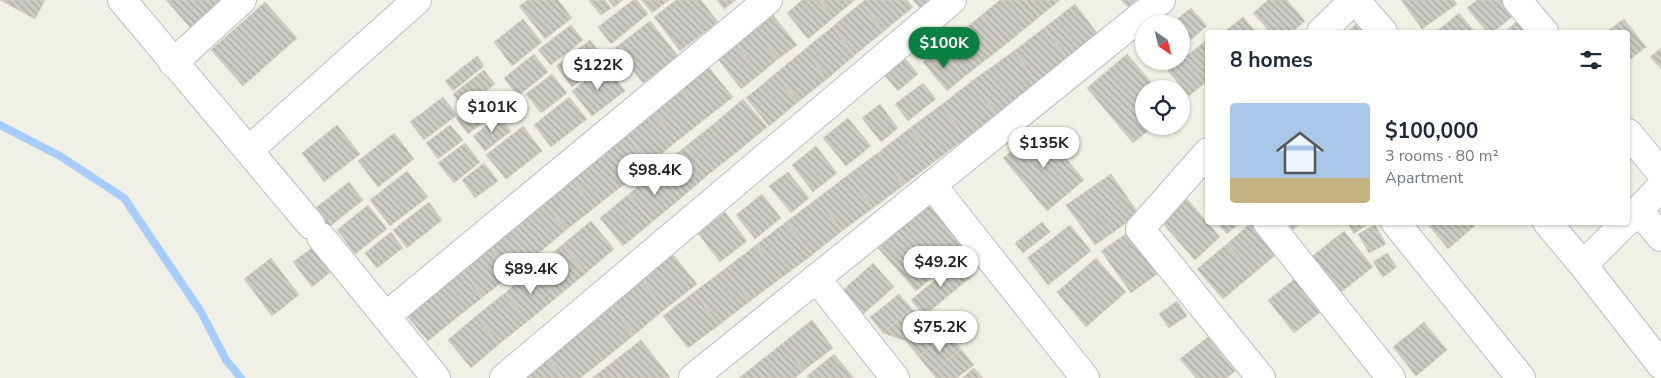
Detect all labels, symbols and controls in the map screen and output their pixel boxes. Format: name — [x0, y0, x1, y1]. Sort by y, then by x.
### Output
north arrow — [1135, 15, 1190, 70]
map controls — [1135, 15, 1190, 135]
pin: $100K — [909, 27, 979, 69]
text: $100K — [919, 32, 969, 54]
text: 8 homes — [1230, 46, 1313, 74]
icon: filters — [1577, 46, 1605, 74]
pin: $122K — [563, 48, 633, 91]
text: $122K — [573, 54, 623, 76]
button: locate — [1135, 80, 1190, 135]
pin: $101K — [457, 90, 527, 133]
text: $101K — [467, 96, 517, 118]
text: $100,000 — [1385, 117, 1478, 145]
icon: home — [1270, 123, 1330, 183]
pin: $135K — [1009, 126, 1079, 169]
text: $135K — [1019, 132, 1069, 154]
text: 3 rooms · 80 m² — [1385, 145, 1498, 167]
pin: $98.4K — [614, 154, 696, 196]
text: $98.4K — [629, 159, 682, 181]
text: Apartment — [1385, 167, 1463, 189]
pin: $49.2K — [900, 246, 982, 288]
text: $49.2K — [915, 251, 968, 273]
pin: $89.4K — [490, 252, 572, 295]
text: $89.4K — [505, 258, 558, 280]
pin: $75.2K — [899, 310, 981, 353]
text: $75.2K — [914, 316, 967, 338]

